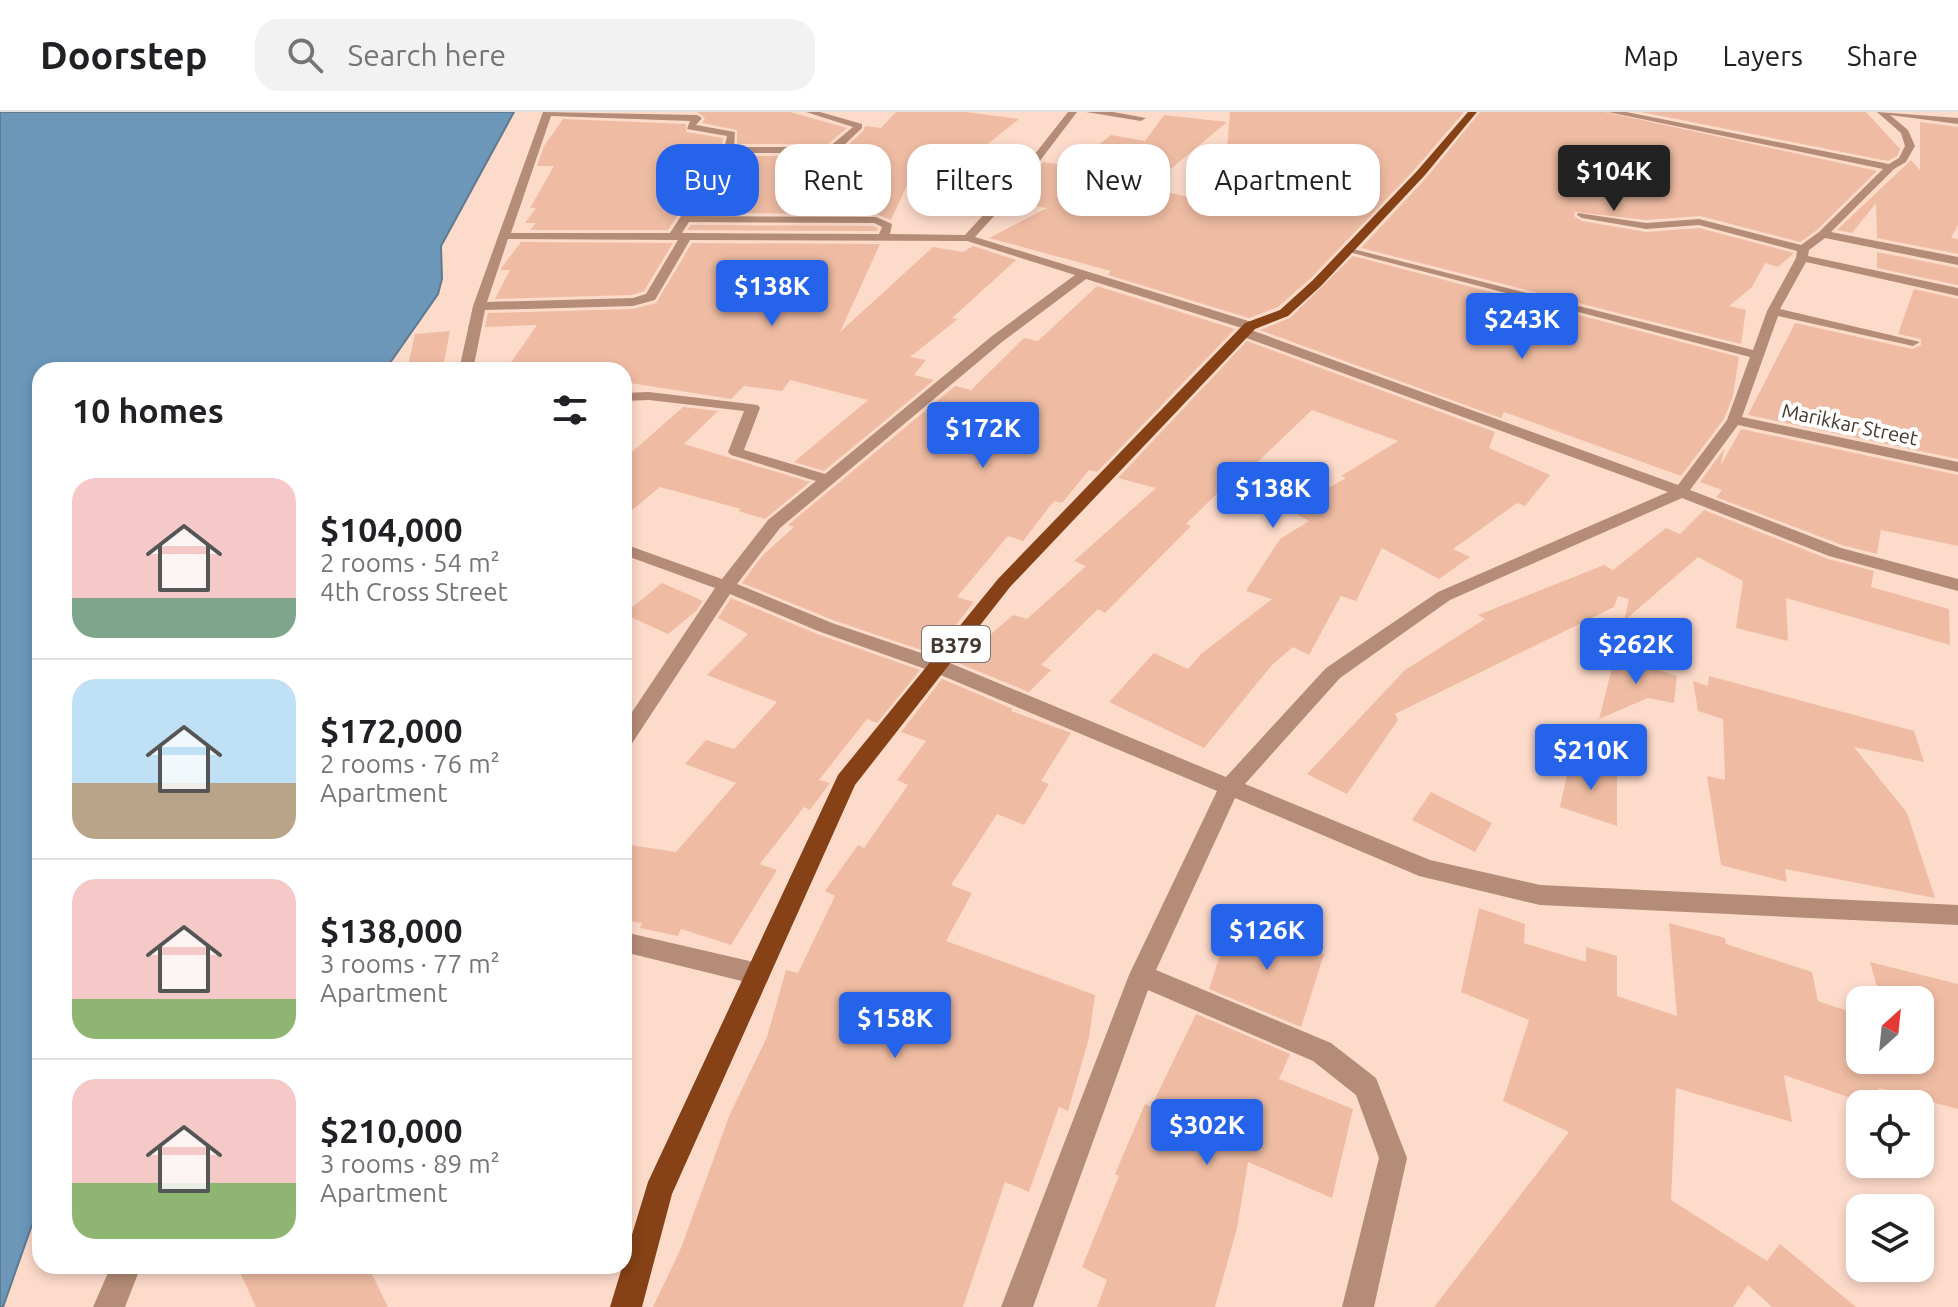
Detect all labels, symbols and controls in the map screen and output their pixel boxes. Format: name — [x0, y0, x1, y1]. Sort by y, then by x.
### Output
search box — [255, 19, 815, 91]
icon: search — [283, 33, 327, 77]
text: Doorstep — [40, 34, 207, 76]
text: Search here — [347, 38, 506, 72]
text: Map — [1623, 40, 1679, 71]
text: Layers — [1723, 40, 1803, 71]
text: Share — [1847, 40, 1918, 71]
chip: Buy — [656, 144, 759, 216]
chip: Rent — [775, 144, 891, 216]
chip: Filters — [907, 144, 1041, 216]
chip: New — [1057, 144, 1170, 216]
chip: Apartment — [1186, 144, 1380, 216]
pin: $104K — [1558, 145, 1670, 213]
text: $104K — [1576, 156, 1652, 185]
pin: $138K — [716, 260, 828, 328]
text: $138K — [734, 271, 810, 300]
pin: $243K — [1466, 293, 1578, 361]
text: $243K — [1484, 304, 1560, 333]
icon: filters — [548, 388, 592, 432]
text: 10 homes — [72, 391, 224, 429]
street label: Marikkar Street — [1780, 398, 1920, 450]
pin: $172K — [927, 402, 1039, 470]
text: $172K — [945, 413, 1021, 442]
pin: $138K — [1217, 462, 1329, 530]
text: $138K — [1235, 473, 1311, 502]
icon: home — [136, 510, 232, 606]
text: $104,000 — [320, 510, 463, 548]
text: 2 rooms · 54 m² — [320, 548, 500, 577]
text: 4th Cross Street — [320, 577, 508, 606]
pin: $262K — [1580, 618, 1692, 686]
road number: B379 — [922, 626, 990, 662]
text: $262K — [1598, 629, 1674, 658]
icon: home — [136, 711, 232, 807]
text: $172,000 — [320, 711, 463, 749]
pin: $210K — [1535, 724, 1647, 792]
text: $210K — [1553, 735, 1629, 764]
text: 2 rooms · 76 m² — [320, 749, 500, 778]
text: Apartment — [320, 778, 447, 807]
pin: $126K — [1211, 904, 1323, 972]
icon: home — [136, 911, 232, 1007]
text: $138,000 — [320, 911, 463, 949]
text: $126K — [1229, 915, 1305, 944]
text: 3 rooms · 77 m² — [320, 949, 500, 978]
text: Apartment — [320, 978, 447, 1007]
north arrow — [1846, 986, 1934, 1074]
map controls — [1846, 986, 1934, 1282]
pin: $158K — [839, 992, 951, 1060]
text: $158K — [857, 1003, 933, 1032]
button: locate — [1846, 1090, 1934, 1178]
pin: $302K — [1151, 1099, 1263, 1167]
text: $302K — [1169, 1110, 1245, 1139]
icon: home — [136, 1111, 232, 1207]
text: $210,000 — [320, 1111, 463, 1149]
text: 3 rooms · 89 m² — [320, 1149, 500, 1178]
text: Apartment — [320, 1178, 447, 1207]
button: layers — [1846, 1194, 1934, 1282]

